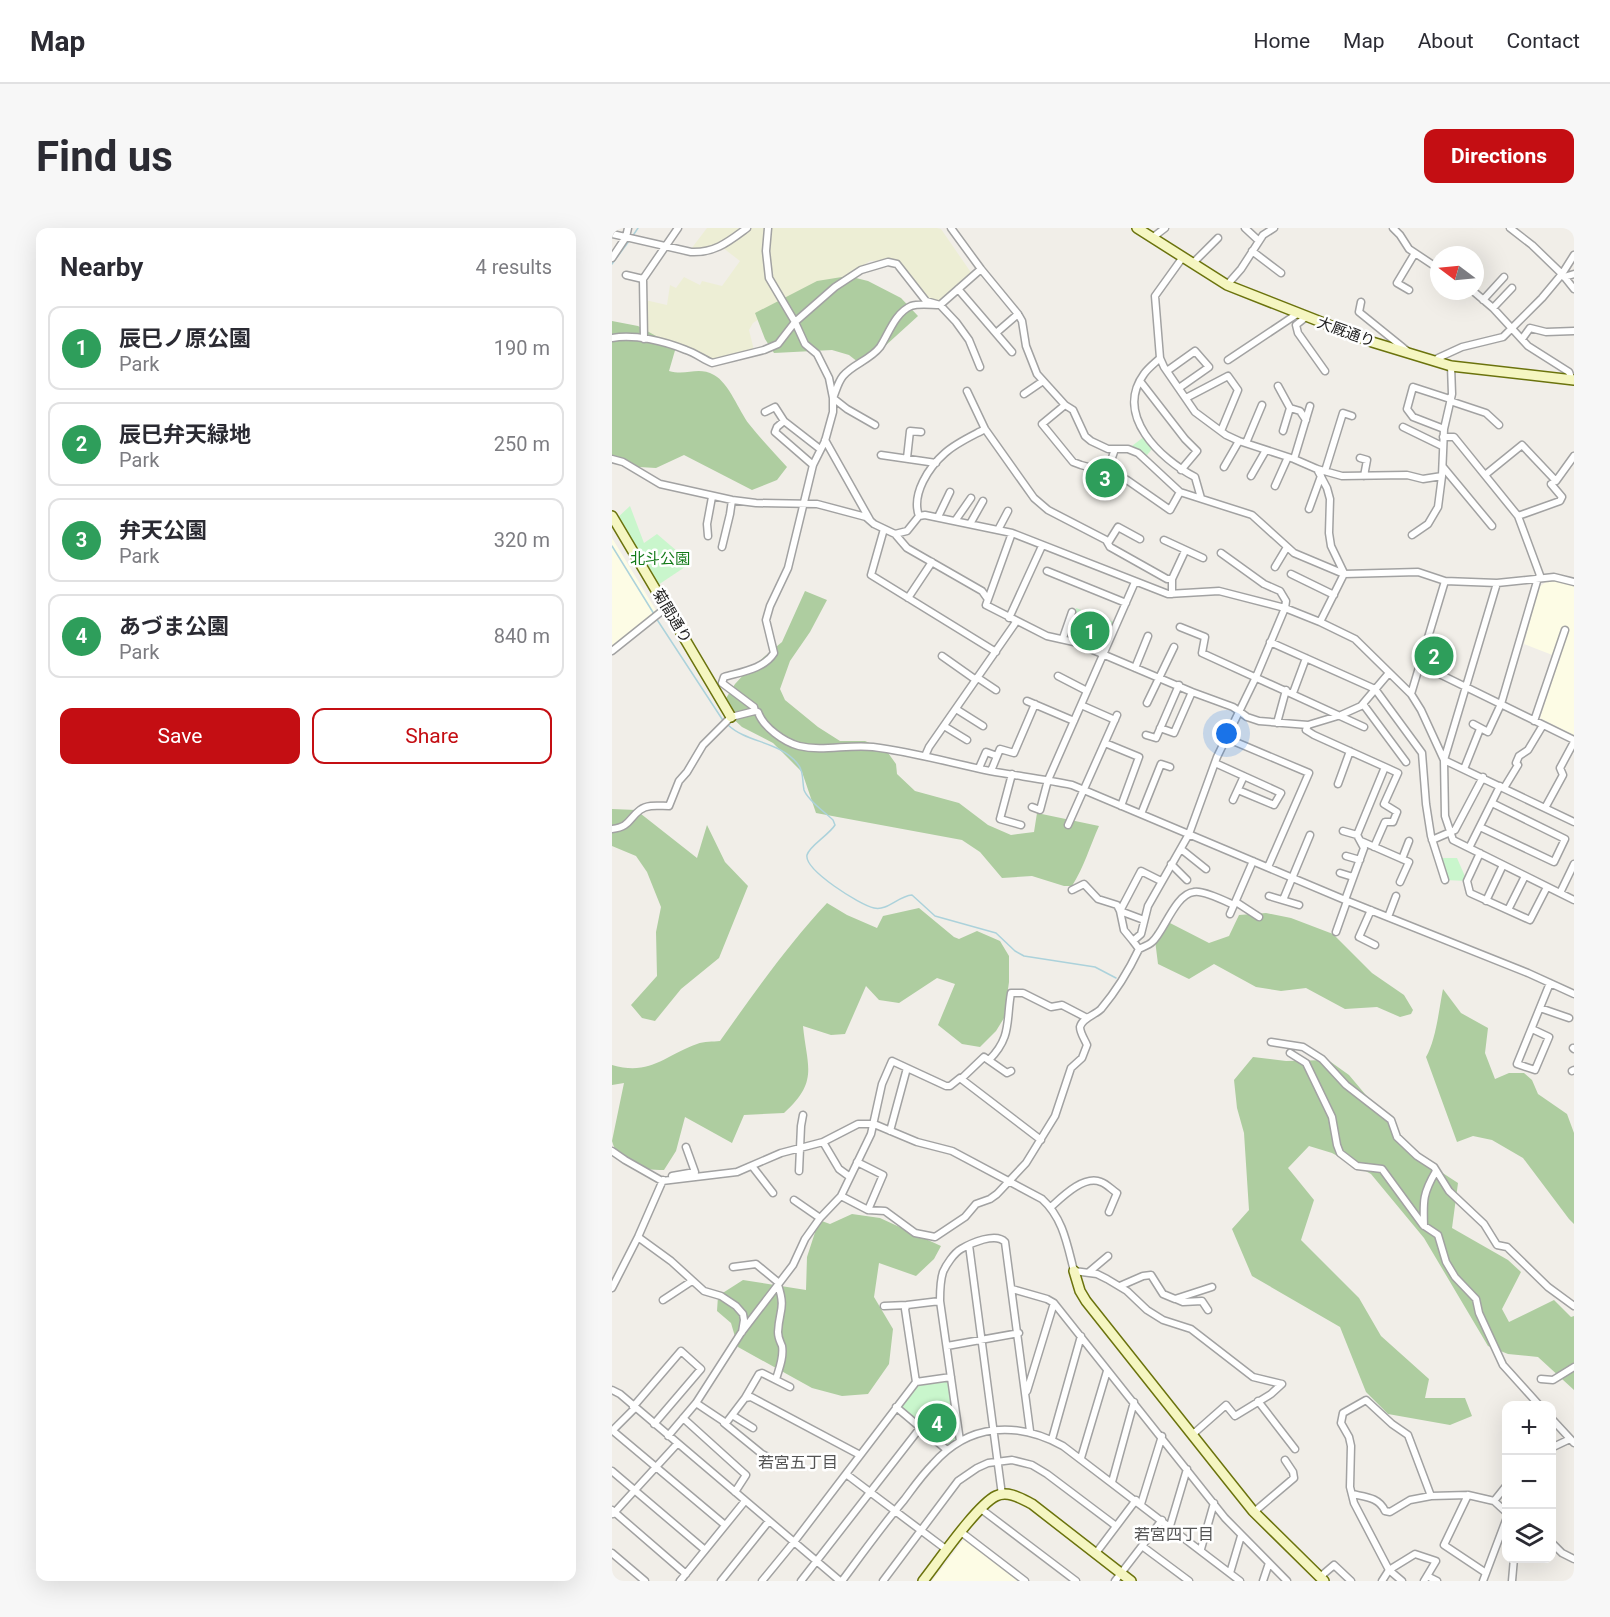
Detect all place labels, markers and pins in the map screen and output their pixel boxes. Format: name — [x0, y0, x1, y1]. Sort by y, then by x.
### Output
pin: 3 — [1086, 456, 1124, 500]
pin: 1 — [1070, 608, 1110, 654]
pin: 2 — [1414, 634, 1454, 678]
pin: 4 — [918, 1400, 956, 1446]

